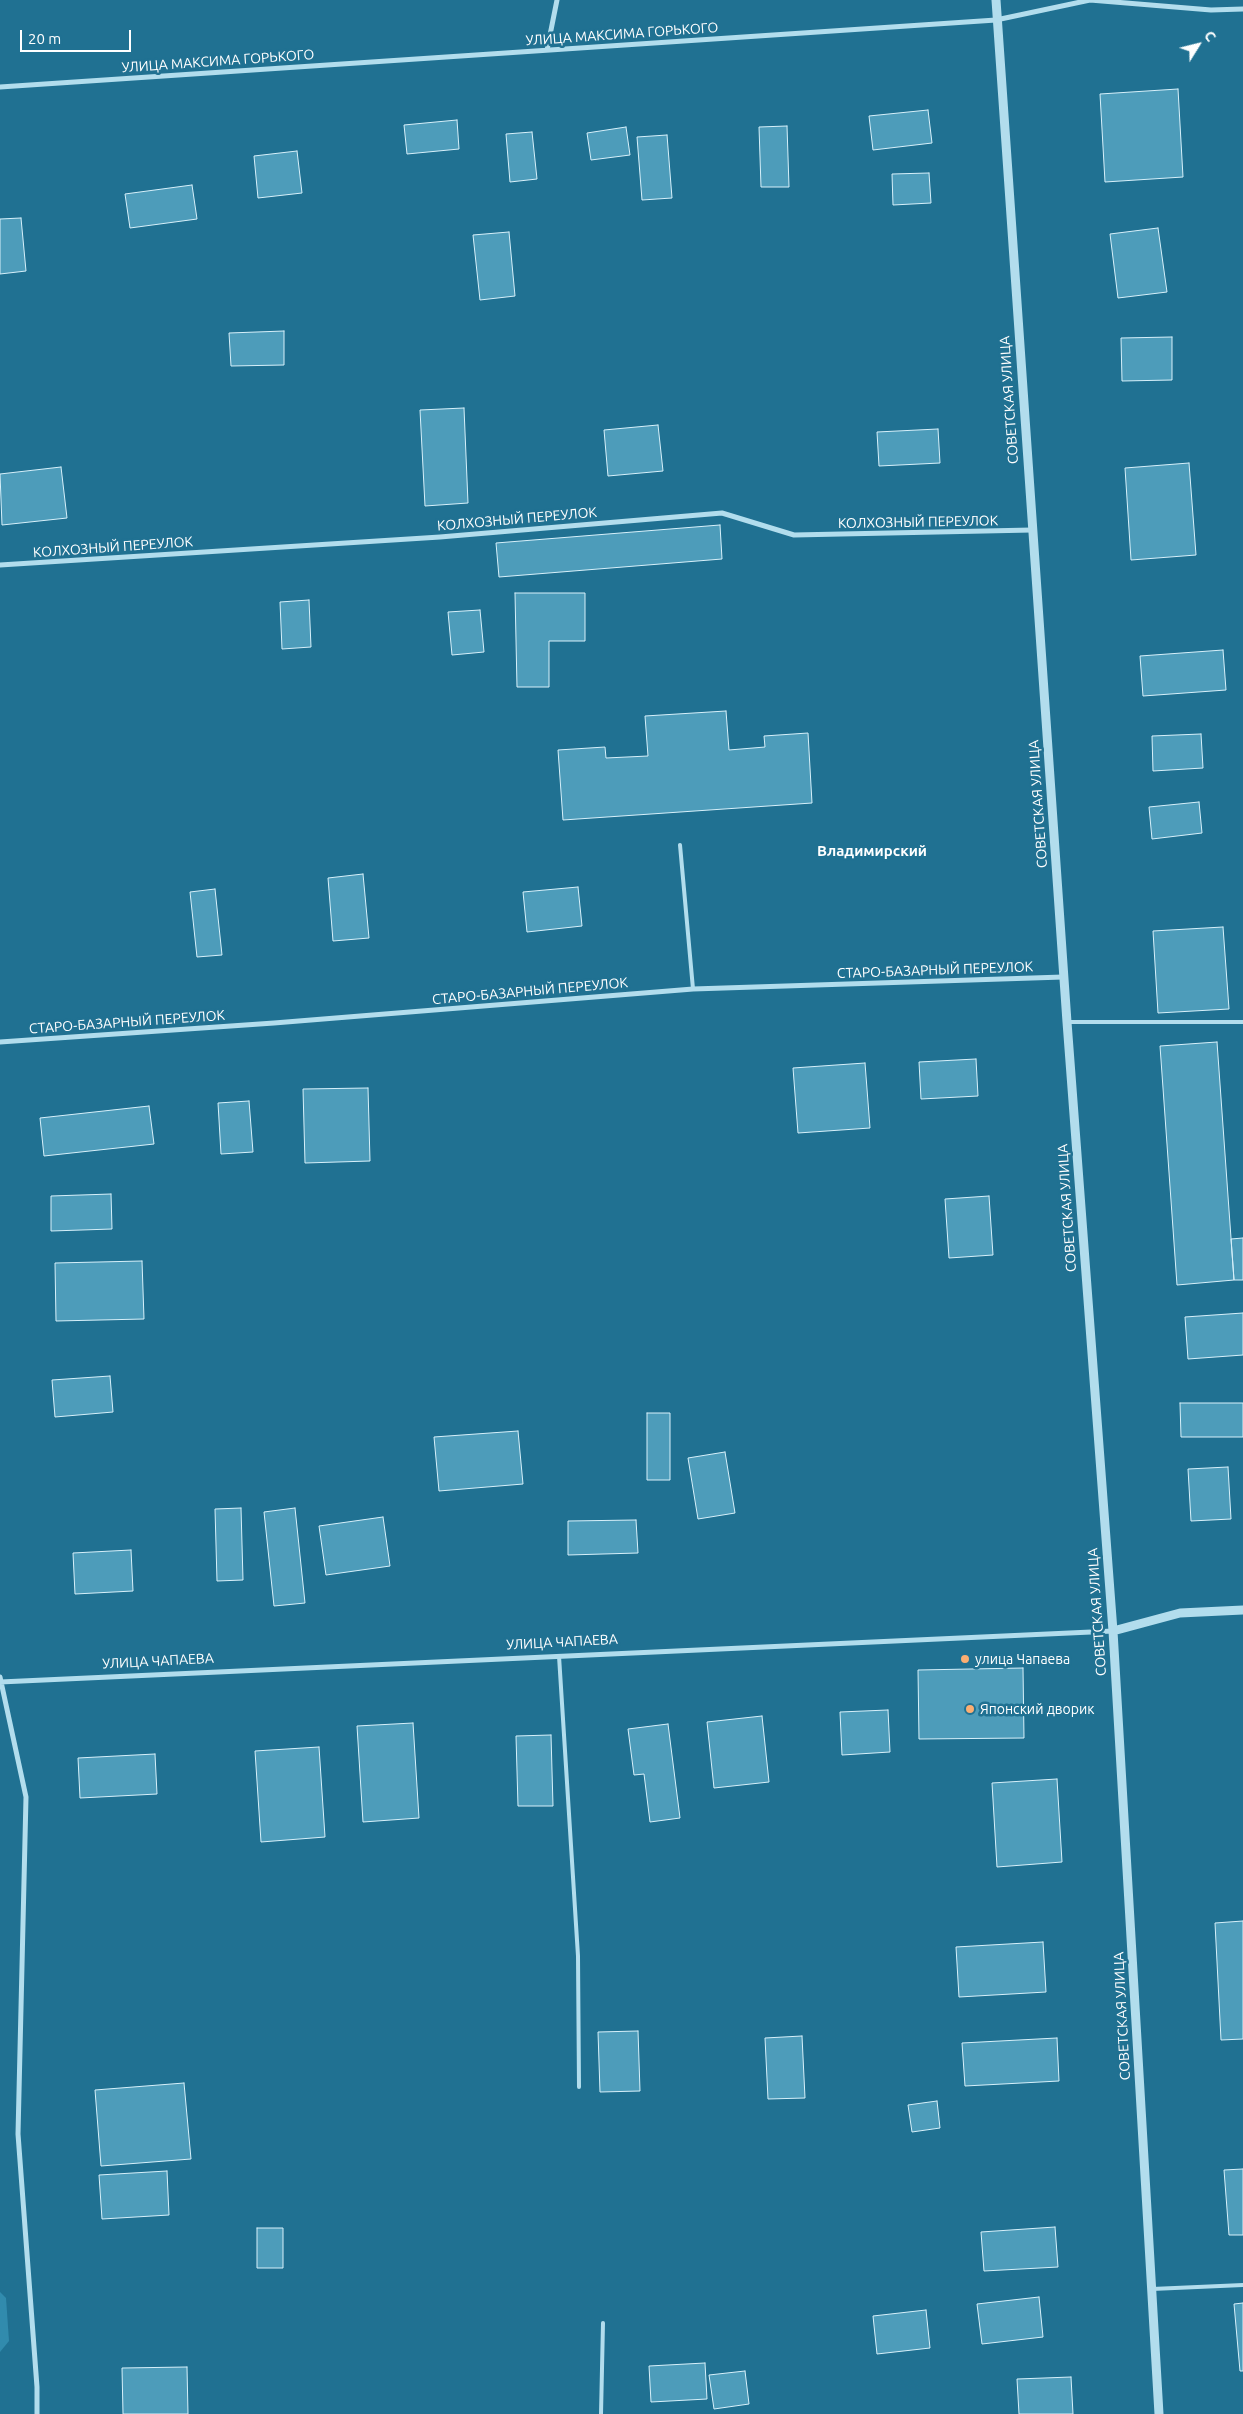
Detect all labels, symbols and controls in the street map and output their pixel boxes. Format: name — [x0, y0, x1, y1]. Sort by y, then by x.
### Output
street label: УЛИЦА МАКСИМА ГОРЬКОГО — [525, 19, 719, 49]
scale bar — [22, 20, 134, 52]
north arrow — [1173, 20, 1223, 70]
text: С — [1201, 28, 1219, 45]
text: 20 m — [28, 30, 61, 47]
street label: УЛИЦА МАКСИМА ГОРЬКОГО — [121, 46, 315, 76]
street label: СОВЕТСКАЯ УЛИЦА — [996, 335, 1022, 465]
street label: КОЛХОЗНЫЙ ПЕРЕУЛОК — [436, 504, 598, 534]
street label: КОЛХОЗНЫЙ ПЕРЕУЛОК — [838, 512, 998, 532]
street label: КОЛХОЗНЫЙ ПЕРЕУЛОК — [32, 533, 194, 561]
street label: СОВЕТСКАЯ УЛИЦА — [1025, 739, 1051, 869]
district label: Владимирский — [817, 842, 927, 860]
street label: СТАРО-БАЗАРНЫЙ ПЕРЕУЛОК — [836, 958, 1034, 982]
street label: СТАРО-БАЗАРНЫЙ ПЕРЕУЛОК — [431, 974, 629, 1008]
street label: СТАРО-БАЗАРНЫЙ ПЕРЕУЛОК — [28, 1007, 226, 1037]
street label: СОВЕТСКАЯ УЛИЦА — [1054, 1143, 1080, 1273]
street label: СОВЕТСКАЯ УЛИЦА — [1084, 1547, 1110, 1677]
street label: УЛИЦА ЧАПАЕВА — [506, 1631, 618, 1653]
street label: УЛИЦА ЧАПАЕВА — [102, 1650, 214, 1672]
place label: улица Чапаева — [975, 1651, 1070, 1667]
marker: улица Чапаева — [959, 1653, 971, 1665]
place label: Японский дворик — [980, 1701, 1094, 1717]
marker: Японский дворик — [964, 1703, 976, 1715]
street label: СОВЕТСКАЯ УЛИЦА — [1110, 1951, 1134, 2081]

